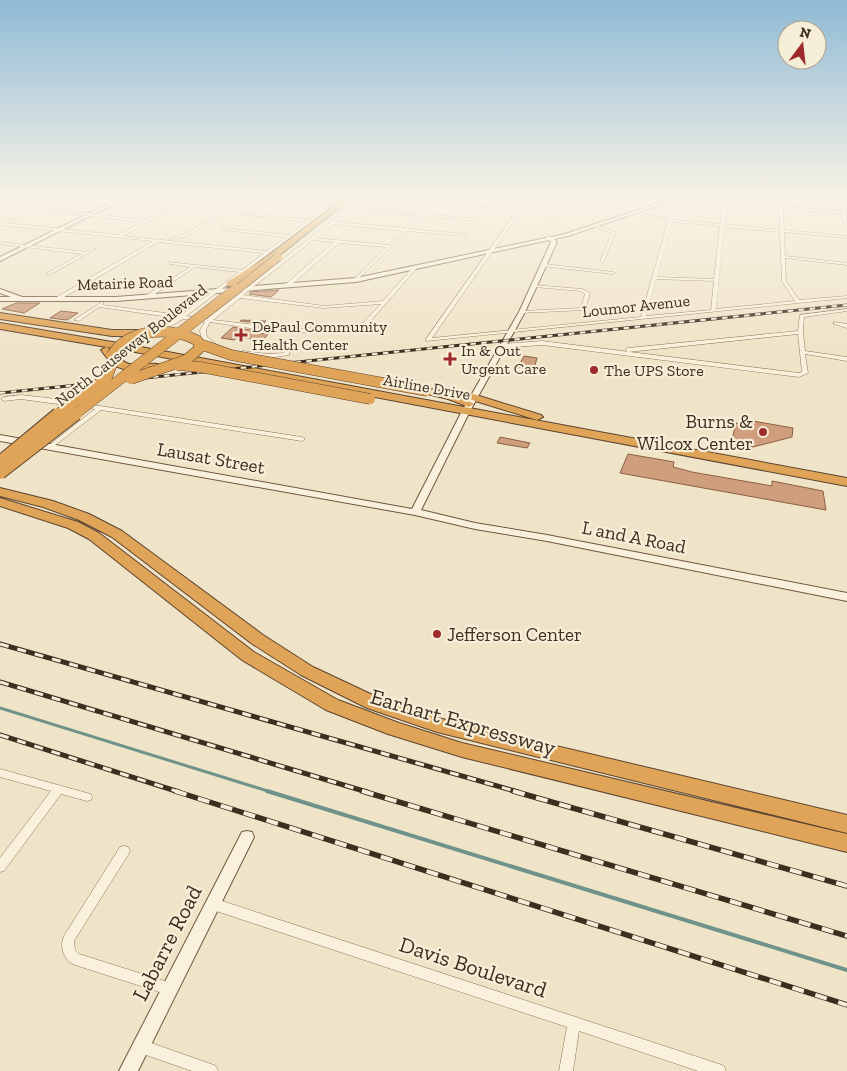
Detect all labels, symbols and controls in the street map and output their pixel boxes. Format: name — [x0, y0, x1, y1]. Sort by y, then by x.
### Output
north arrow — [777, 20, 827, 70]
text: N — [798, 23, 813, 43]
street label: Metairie Road — [77, 272, 174, 294]
street label: North Causeway Boulevard — [51, 280, 211, 410]
street label: Loumor Avenue — [581, 291, 691, 321]
place label: DePaul Community Health Center — [252, 317, 388, 354]
marker: DePaul Community Health Center — [234, 328, 248, 342]
place label: In & Out Urgent Care — [461, 341, 546, 378]
marker: In & Out Urgent Care — [443, 352, 457, 366]
place label: The UPS Store — [604, 361, 704, 380]
marker: The UPS Store — [588, 364, 600, 376]
street label: Airline Drive — [382, 370, 472, 404]
place label: Burns & Wilcox Center — [637, 410, 753, 455]
marker: Burns & Wilcox Center — [757, 426, 769, 438]
street label: Lausat Street — [155, 437, 267, 479]
street label: L and A Road — [580, 516, 688, 558]
place label: Jefferson Center — [447, 623, 582, 646]
marker: Jefferson Center — [431, 628, 443, 640]
street label: Earhart Expressway — [367, 683, 559, 762]
street label: Labarre Road — [126, 881, 208, 1005]
street label: Davis Boulevard — [396, 930, 550, 1004]

